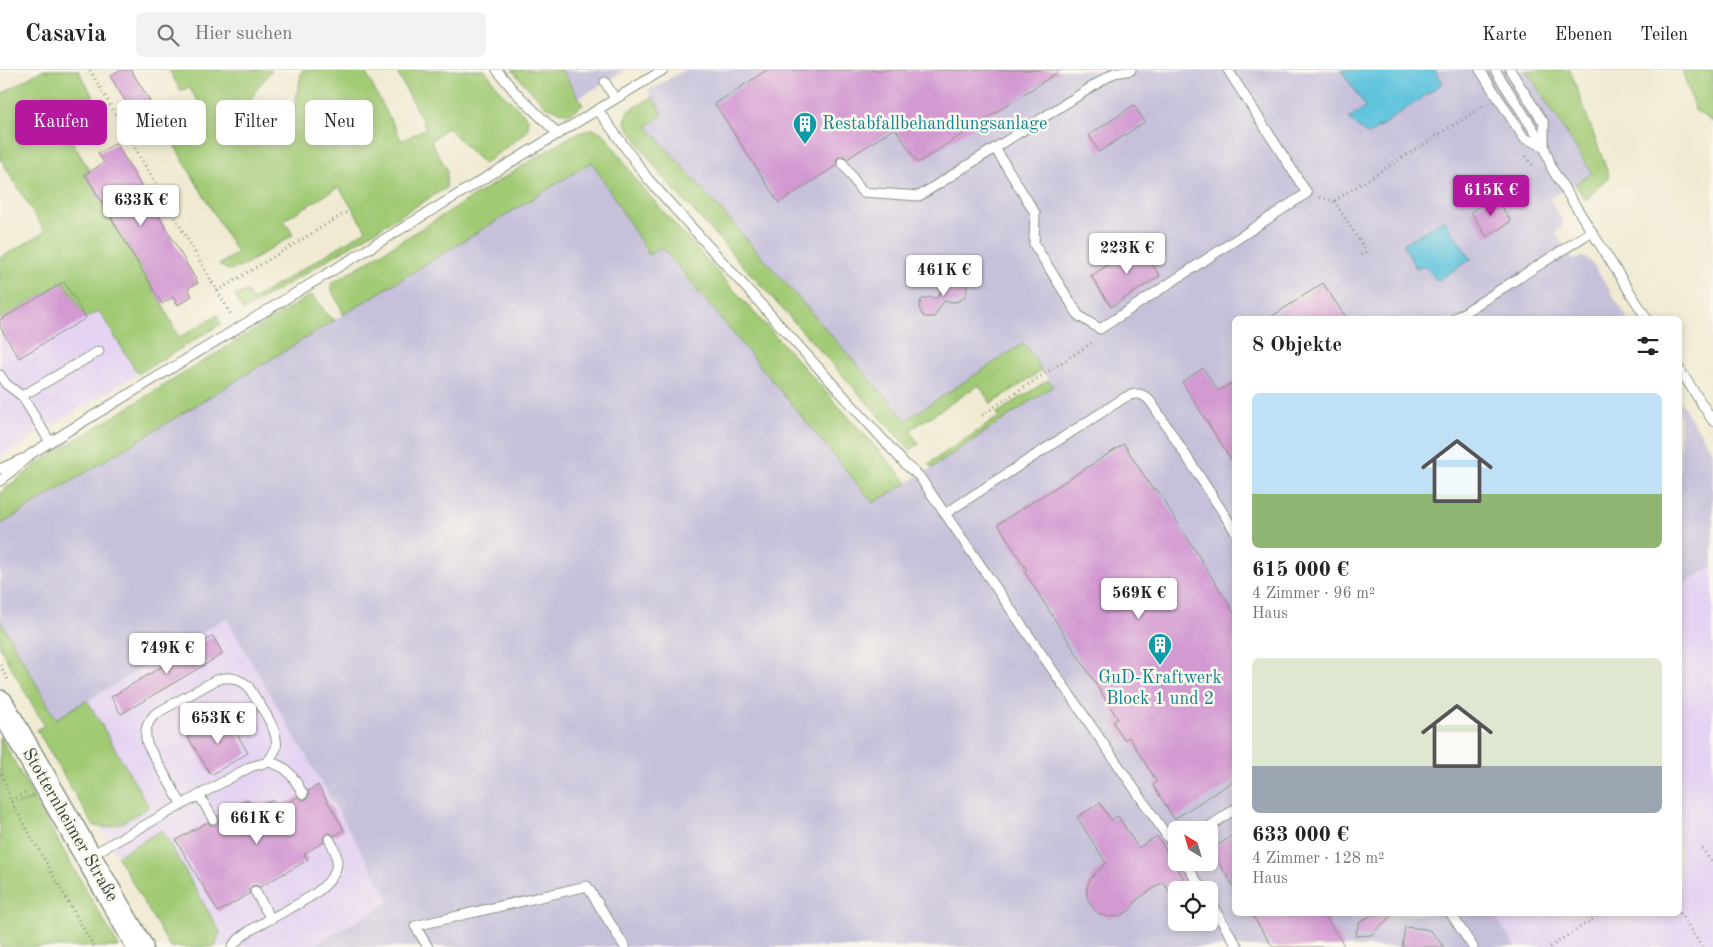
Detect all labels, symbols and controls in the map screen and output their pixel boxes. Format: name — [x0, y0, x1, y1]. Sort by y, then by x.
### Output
search box — [136, 12, 486, 57]
icon: search — [154, 21, 182, 49]
text: Casavia — [25, 23, 106, 47]
text: Hier suchen — [194, 25, 292, 44]
text: Karte — [1482, 26, 1527, 44]
text: Ebenen — [1555, 26, 1612, 44]
text: Teilen — [1640, 26, 1688, 44]
chip: Kaufen — [15, 100, 107, 145]
chip: Mieten — [117, 100, 206, 145]
chip: Filter — [216, 100, 295, 145]
chip: Neu — [305, 100, 373, 145]
building icon: Restabfallbehandlungsanlage — [792, 111, 818, 145]
place label: Restabfallbehandlungsanlage — [822, 115, 1047, 133]
pin: 615K € — [1450, 174, 1532, 217]
text: 615K € — [1464, 183, 1518, 199]
pin: 633K € — [100, 184, 182, 227]
text: 633K € — [114, 193, 168, 209]
pin: 223K € — [1086, 232, 1168, 275]
text: 223K € — [1100, 241, 1154, 257]
pin: 461K € — [903, 254, 985, 297]
text: 461K € — [917, 263, 971, 279]
icon: filters — [1634, 332, 1662, 360]
text: 8 Objekte — [1252, 335, 1342, 356]
icon: home — [1412, 426, 1502, 516]
text: 615 000 € — [1252, 560, 1349, 581]
pin: 569K € — [1098, 578, 1180, 620]
text: 569K € — [1112, 586, 1166, 602]
text: 4 Zimmer · 96 m² — [1252, 586, 1375, 602]
text: Haus — [1252, 606, 1288, 622]
pin: 749K € — [126, 632, 208, 675]
building icon: GuD-Kraftwerk Block 1 und 2 — [1147, 632, 1173, 666]
text: 749K € — [140, 641, 194, 657]
place label: GuD-Kraftwerk Block 1 und 2 — [1098, 669, 1222, 708]
icon: home — [1412, 691, 1502, 781]
pin: 653K € — [177, 702, 259, 745]
text: 653K € — [191, 711, 245, 727]
street label: Stotternheimer Straße — [19, 745, 121, 905]
pin: 661K € — [216, 802, 298, 845]
text: 661K € — [230, 811, 284, 827]
north arrow — [1168, 821, 1218, 871]
map controls — [1168, 821, 1218, 931]
text: 633 000 € — [1252, 825, 1349, 846]
text: 4 Zimmer · 128 m² — [1252, 851, 1384, 867]
text: Haus — [1252, 871, 1288, 887]
button: locate — [1168, 881, 1218, 931]

